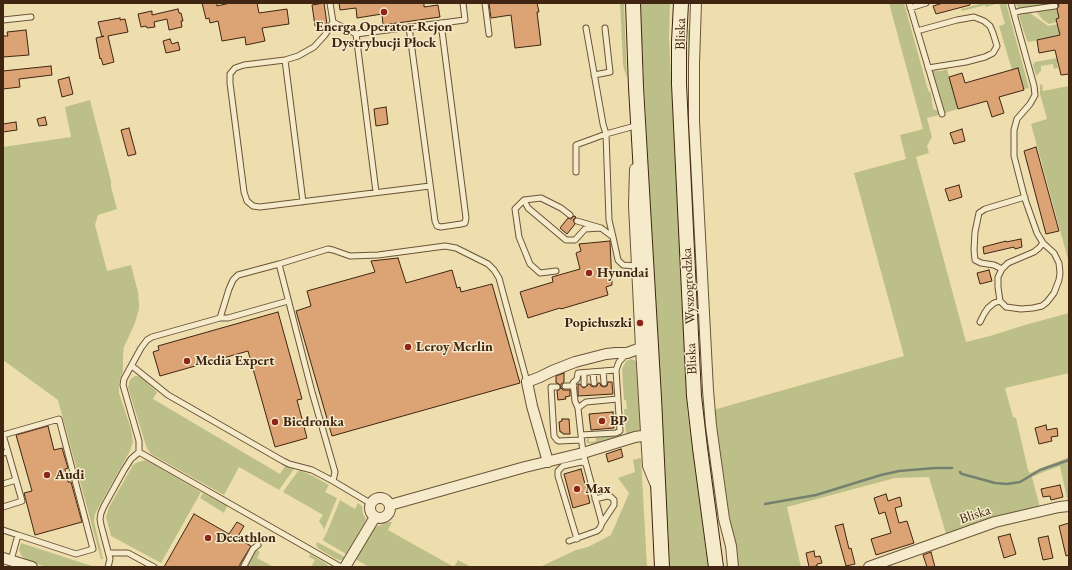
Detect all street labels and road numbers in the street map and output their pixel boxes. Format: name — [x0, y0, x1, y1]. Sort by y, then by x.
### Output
street label: Bliska — [672, 18, 690, 50]
street label: Wyszogrodzka — [679, 247, 699, 325]
street label: Bliska — [683, 343, 701, 375]
street label: Bliska — [957, 502, 993, 528]

